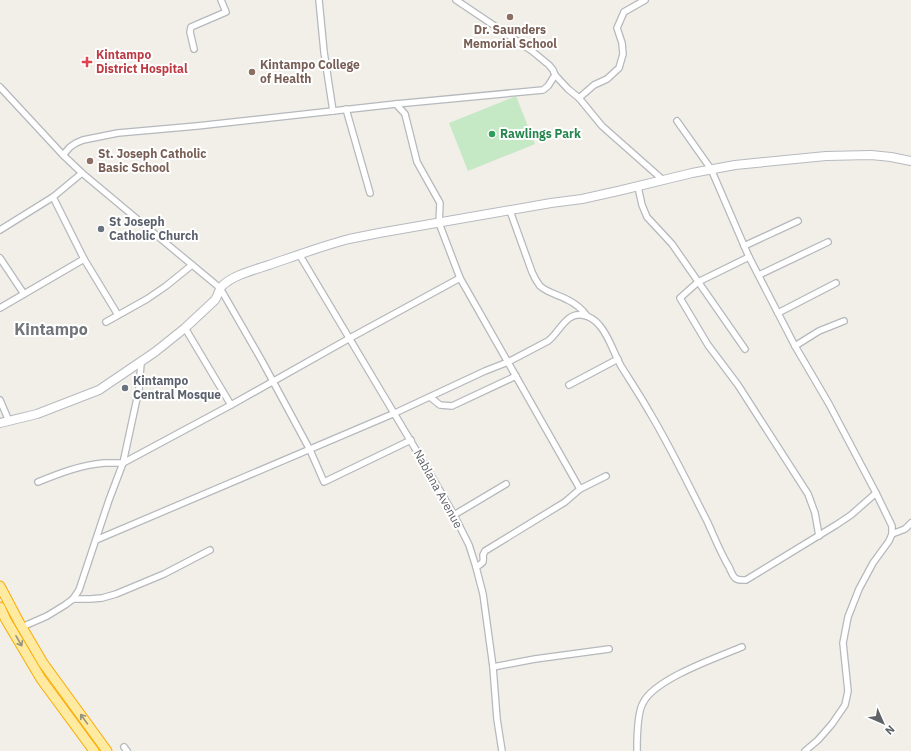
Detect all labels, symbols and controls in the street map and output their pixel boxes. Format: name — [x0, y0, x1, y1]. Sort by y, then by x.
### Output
marker: Dr. Saunders Memorial School — [505, 12, 515, 22]
place label: Dr. Saunders Memorial School — [463, 22, 557, 51]
place label: Kintampo District Hospital — [96, 47, 188, 76]
marker: Kintampo District Hospital — [81, 56, 93, 68]
place label: Kintampo College of Health — [260, 57, 360, 86]
marker: Kintampo College of Health — [247, 67, 257, 77]
place label: Rawlings Park — [500, 126, 581, 141]
marker: Rawlings Park — [487, 129, 497, 139]
place label: St. Joseph Catholic Basic School — [98, 146, 206, 175]
marker: St. Joseph Catholic Basic School — [85, 156, 95, 166]
place label: St Joseph Catholic Church — [109, 214, 198, 243]
marker: St Joseph Catholic Church — [96, 224, 106, 234]
district label: Kintampo — [14, 319, 88, 339]
place label: Kintampo Central Mosque — [133, 373, 221, 402]
marker: Kintampo Central Mosque — [120, 383, 130, 393]
street label: Nablana Avenue — [411, 447, 466, 531]
one-way arrow — [15, 635, 23, 647]
north arrow — [863, 703, 903, 743]
one-way arrow — [80, 714, 88, 725]
text: N — [882, 722, 898, 738]

